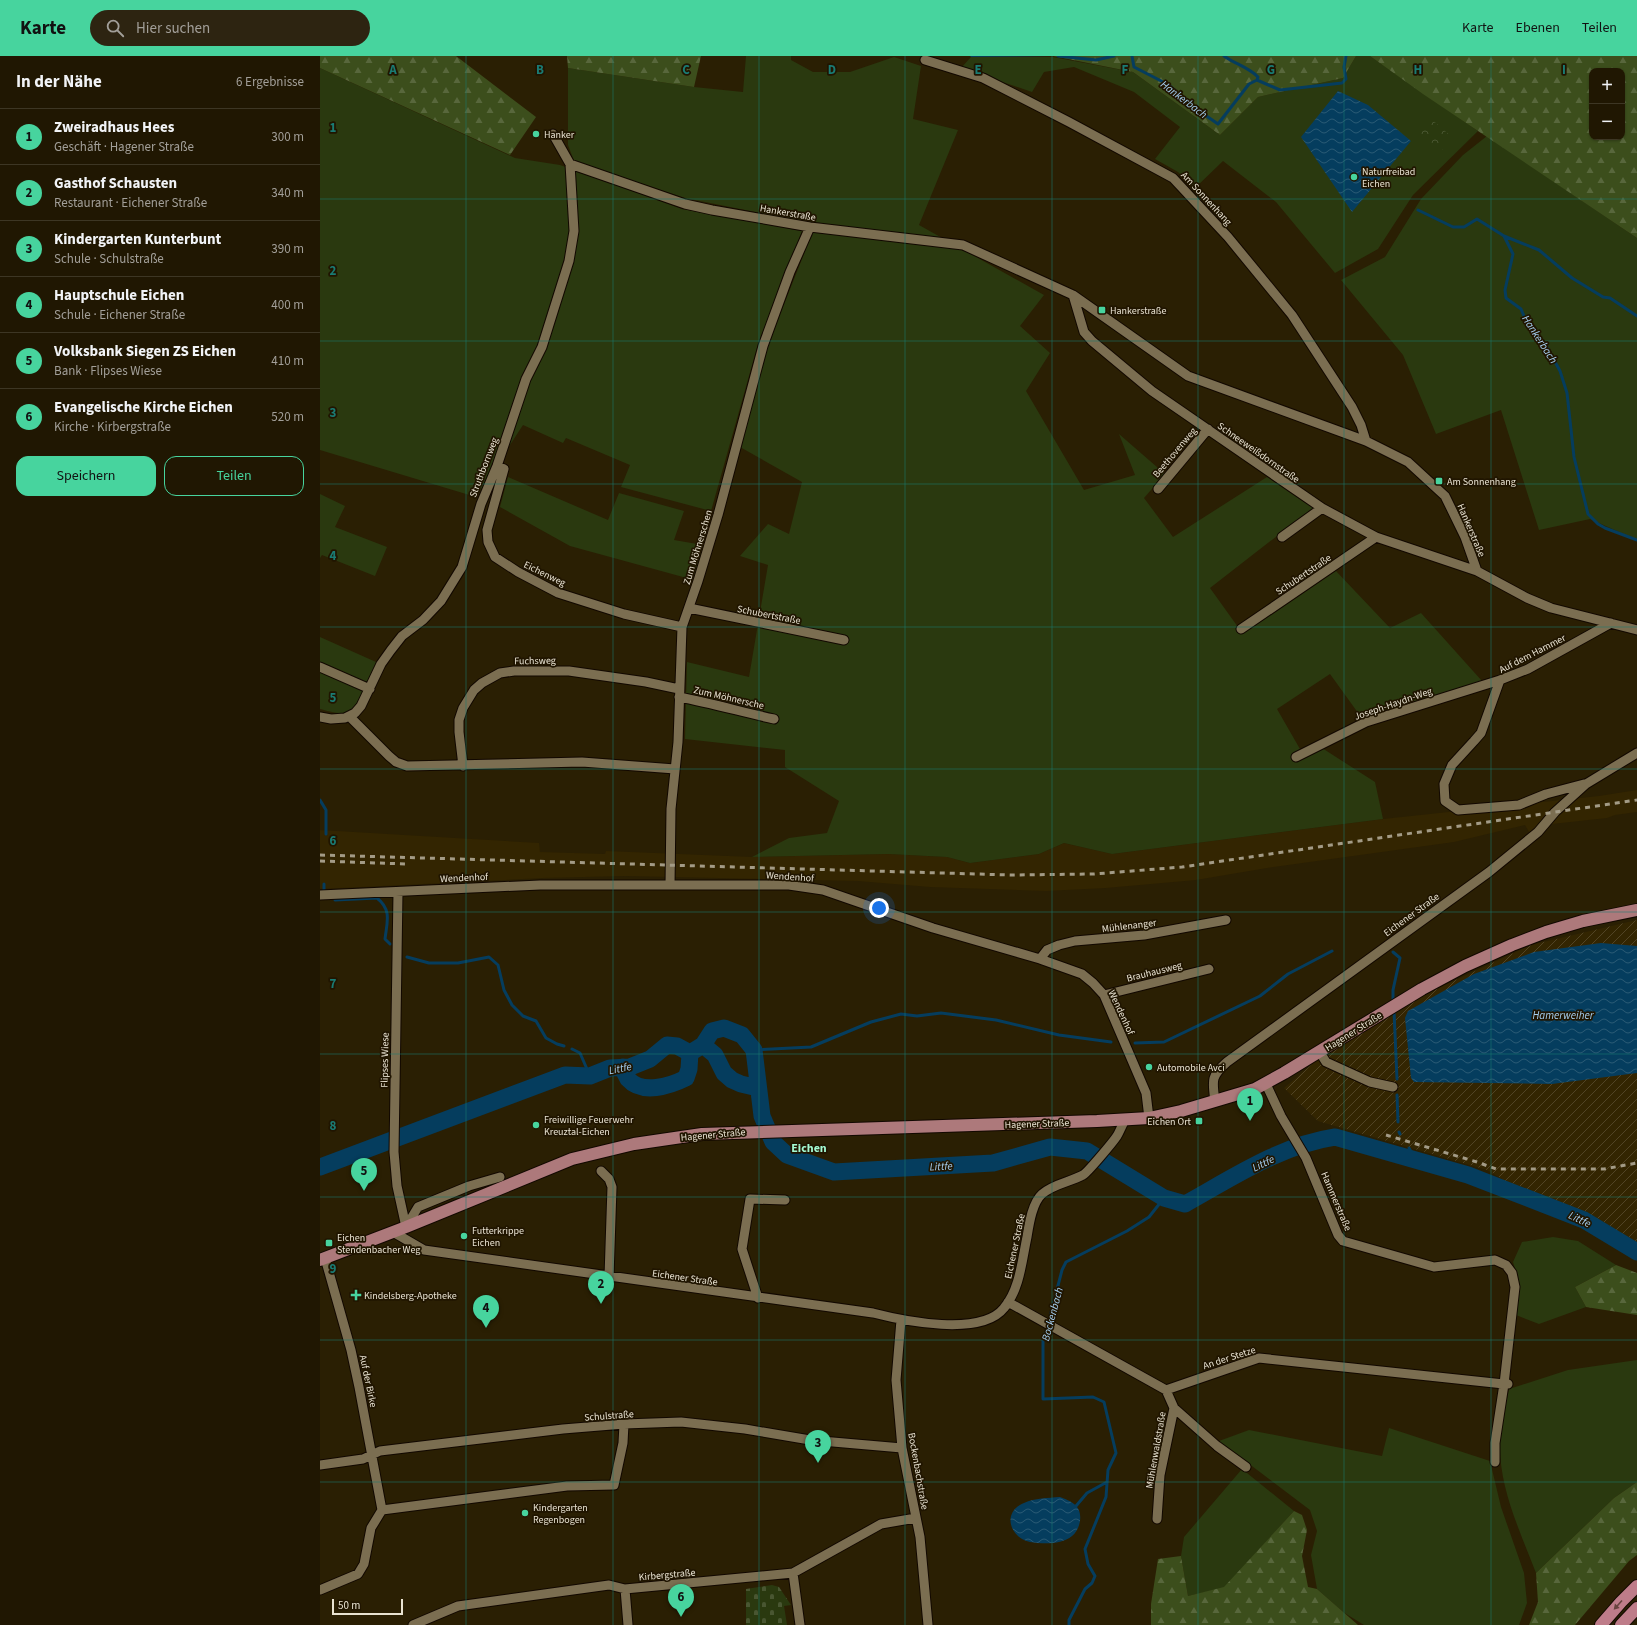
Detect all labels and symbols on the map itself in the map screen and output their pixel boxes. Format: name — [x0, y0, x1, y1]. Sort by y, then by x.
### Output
text: A — [388, 61, 397, 79]
text: B — [536, 61, 544, 79]
text: C — [682, 61, 690, 79]
text: D — [828, 61, 836, 79]
text: E — [974, 61, 982, 79]
text: F — [1122, 61, 1129, 79]
text: G — [1267, 61, 1275, 79]
text: H — [1414, 61, 1422, 79]
text: I — [1562, 61, 1566, 79]
water label: Hankerbach — [1157, 77, 1210, 122]
text: 1 — [330, 119, 337, 137]
place label: Hanker — [544, 128, 575, 142]
marker: Hanker — [531, 129, 541, 139]
place label: Naturfreibad Eichen — [1362, 165, 1415, 191]
street label: Am Sonnenhang — [1178, 169, 1235, 229]
marker: Naturfreibad Eichen — [1349, 172, 1359, 182]
street label: Hankerstraße — [759, 201, 817, 225]
text: 2 — [330, 262, 337, 280]
place label: Hankerstraße — [1110, 304, 1167, 318]
marker: Hankerstraße — [1097, 305, 1107, 315]
water label: Hankerbach — [1518, 312, 1561, 367]
text: 3 — [330, 404, 337, 422]
street label: Schneeweißdornstraße — [1215, 419, 1302, 487]
street label: Beethovenweg — [1149, 424, 1200, 481]
street label: Struthbornweg — [466, 435, 502, 499]
place label: Am Sonnenhang — [1447, 475, 1516, 489]
marker: Am Sonnenhang — [1434, 476, 1444, 486]
street label: Hankerstraße — [1454, 502, 1489, 559]
street label: Zum Möhnerschen — [680, 508, 716, 586]
text: 4 — [330, 547, 337, 565]
street label: Schubertstraße — [1273, 551, 1334, 599]
street label: Eichenweg — [521, 558, 568, 590]
street label: Schubertstraße — [736, 602, 802, 628]
street label: Auf dem Hammer — [1497, 631, 1569, 677]
street label: Fuchsweg — [514, 654, 556, 668]
street label: Zum Möhnersche — [692, 683, 765, 713]
street label: Joseph-Haydn-Weg — [1353, 684, 1434, 724]
text: 5 — [330, 689, 337, 707]
text: 6 — [330, 832, 337, 850]
street label: Wendenhof — [765, 868, 815, 886]
street label: Wendenhof — [440, 870, 489, 886]
street label: Eichener Straße — [1381, 890, 1442, 940]
your location — [869, 898, 889, 918]
street label: Mühlenanger — [1101, 916, 1158, 936]
street label: Brauhausweg — [1125, 958, 1183, 986]
text: 7 — [330, 975, 337, 993]
street label: Wendenhof — [1105, 988, 1138, 1038]
water label: Hamerweiher — [1532, 1008, 1595, 1023]
street label: Hagener Straße — [1322, 1009, 1385, 1055]
street label: Flipses Wiese — [378, 1032, 392, 1088]
water label: Littfe — [607, 1059, 633, 1078]
place label: Automobile Avci — [1157, 1061, 1225, 1075]
marker: Automobile Avci — [1144, 1062, 1154, 1072]
pin: 1 — [1237, 1088, 1263, 1121]
place label: Freiwillige Feuerwehr Kreuztal-Eichen — [544, 1113, 634, 1139]
place label: Eichen Ort — [1147, 1115, 1192, 1129]
street label: Hagener Straße — [1004, 1116, 1070, 1132]
marker: Eichen Ort — [1194, 1116, 1204, 1126]
text: 8 — [330, 1117, 337, 1135]
marker: Freiwillige Feuerwehr Kreuztal-Eichen — [531, 1120, 541, 1130]
street label: Hagener Straße — [680, 1125, 746, 1145]
district label: Eichen — [791, 1140, 827, 1157]
water label: Littfe — [1250, 1152, 1277, 1175]
pin: 5 — [351, 1158, 377, 1191]
water label: Littfe — [929, 1158, 953, 1175]
street label: Hammerstraße — [1317, 1170, 1355, 1233]
water label: Littfe — [1566, 1208, 1593, 1231]
street label: Eichener Straße — [1001, 1212, 1029, 1280]
place label: Futterkrippe Eichen — [472, 1224, 524, 1250]
place label: Eichen Stendenbacher Weg — [337, 1231, 420, 1257]
marker: Futterkrippe Eichen — [459, 1231, 469, 1241]
marker: Eichen Stendenbacher Weg — [324, 1238, 334, 1248]
text: 9 — [330, 1260, 337, 1278]
street label: Eichener Straße — [651, 1266, 719, 1290]
pin: 2 — [588, 1271, 614, 1304]
water label: Bockenbach — [1038, 1285, 1067, 1343]
place label: Kindelsberg-Apotheke — [364, 1289, 457, 1303]
marker: Kindelsberg-Apotheke — [351, 1290, 361, 1300]
pin: 4 — [473, 1295, 499, 1328]
street label: An der Stetze — [1201, 1343, 1257, 1373]
street label: Auf der Birke — [356, 1354, 380, 1409]
street label: Schulstraße — [584, 1407, 634, 1425]
street label: Mühlenwaldstraße — [1142, 1411, 1170, 1490]
pin: 3 — [805, 1430, 831, 1463]
street label: Bockenbachstraße — [904, 1432, 932, 1511]
place label: Kindergarten Regenbogen — [533, 1501, 588, 1527]
marker: Kindergarten Regenbogen — [520, 1508, 530, 1518]
street label: Kirbergstraße — [638, 1566, 696, 1584]
pin: 6 — [668, 1584, 694, 1617]
scale bar — [332, 1597, 403, 1616]
one-way arrow — [1613, 1600, 1623, 1610]

